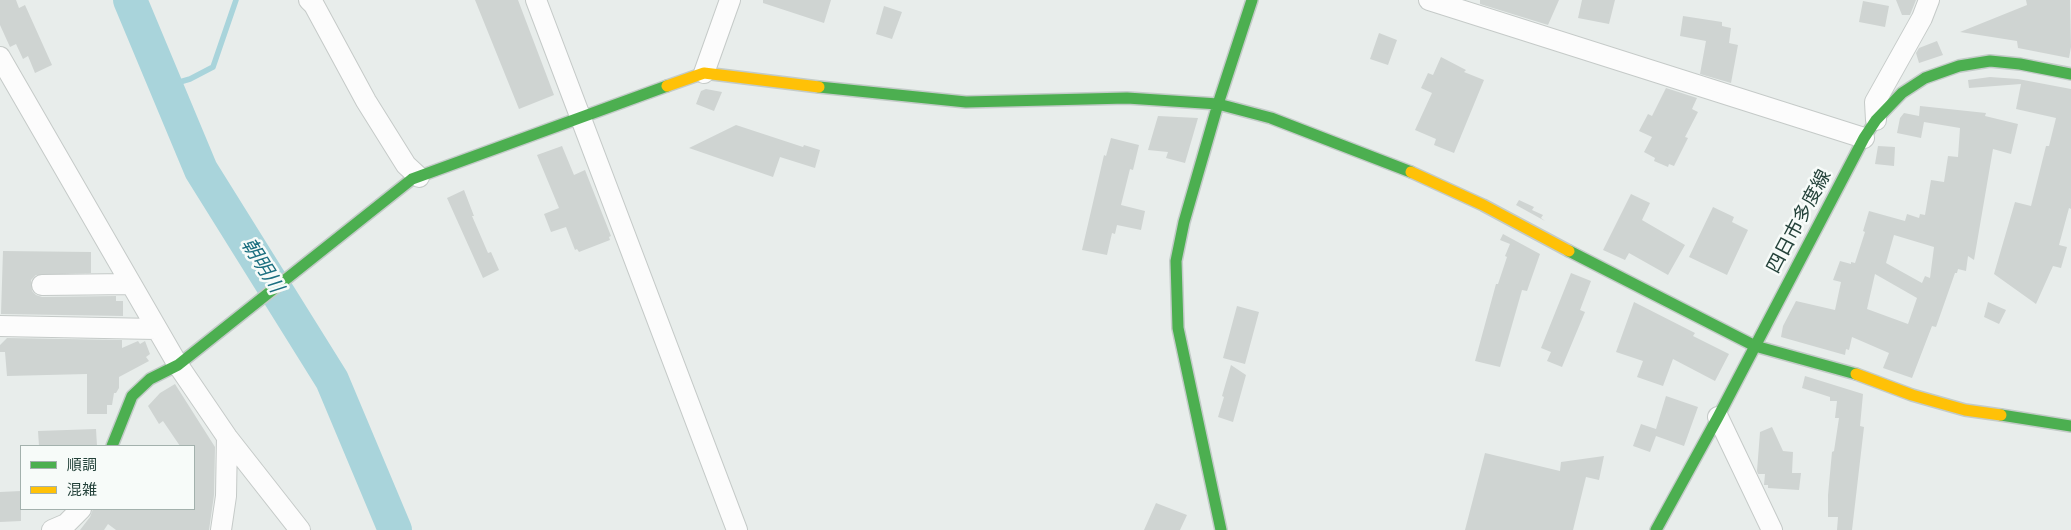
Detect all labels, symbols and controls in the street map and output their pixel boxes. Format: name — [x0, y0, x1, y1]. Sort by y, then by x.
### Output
street label: 四日市多度線 — [1763, 166, 1837, 278]
water label: 朝明川 — [235, 234, 287, 298]
legend — [20, 445, 195, 510]
text: 順調 — [67, 453, 97, 476]
text: 混雑 — [67, 478, 97, 501]

